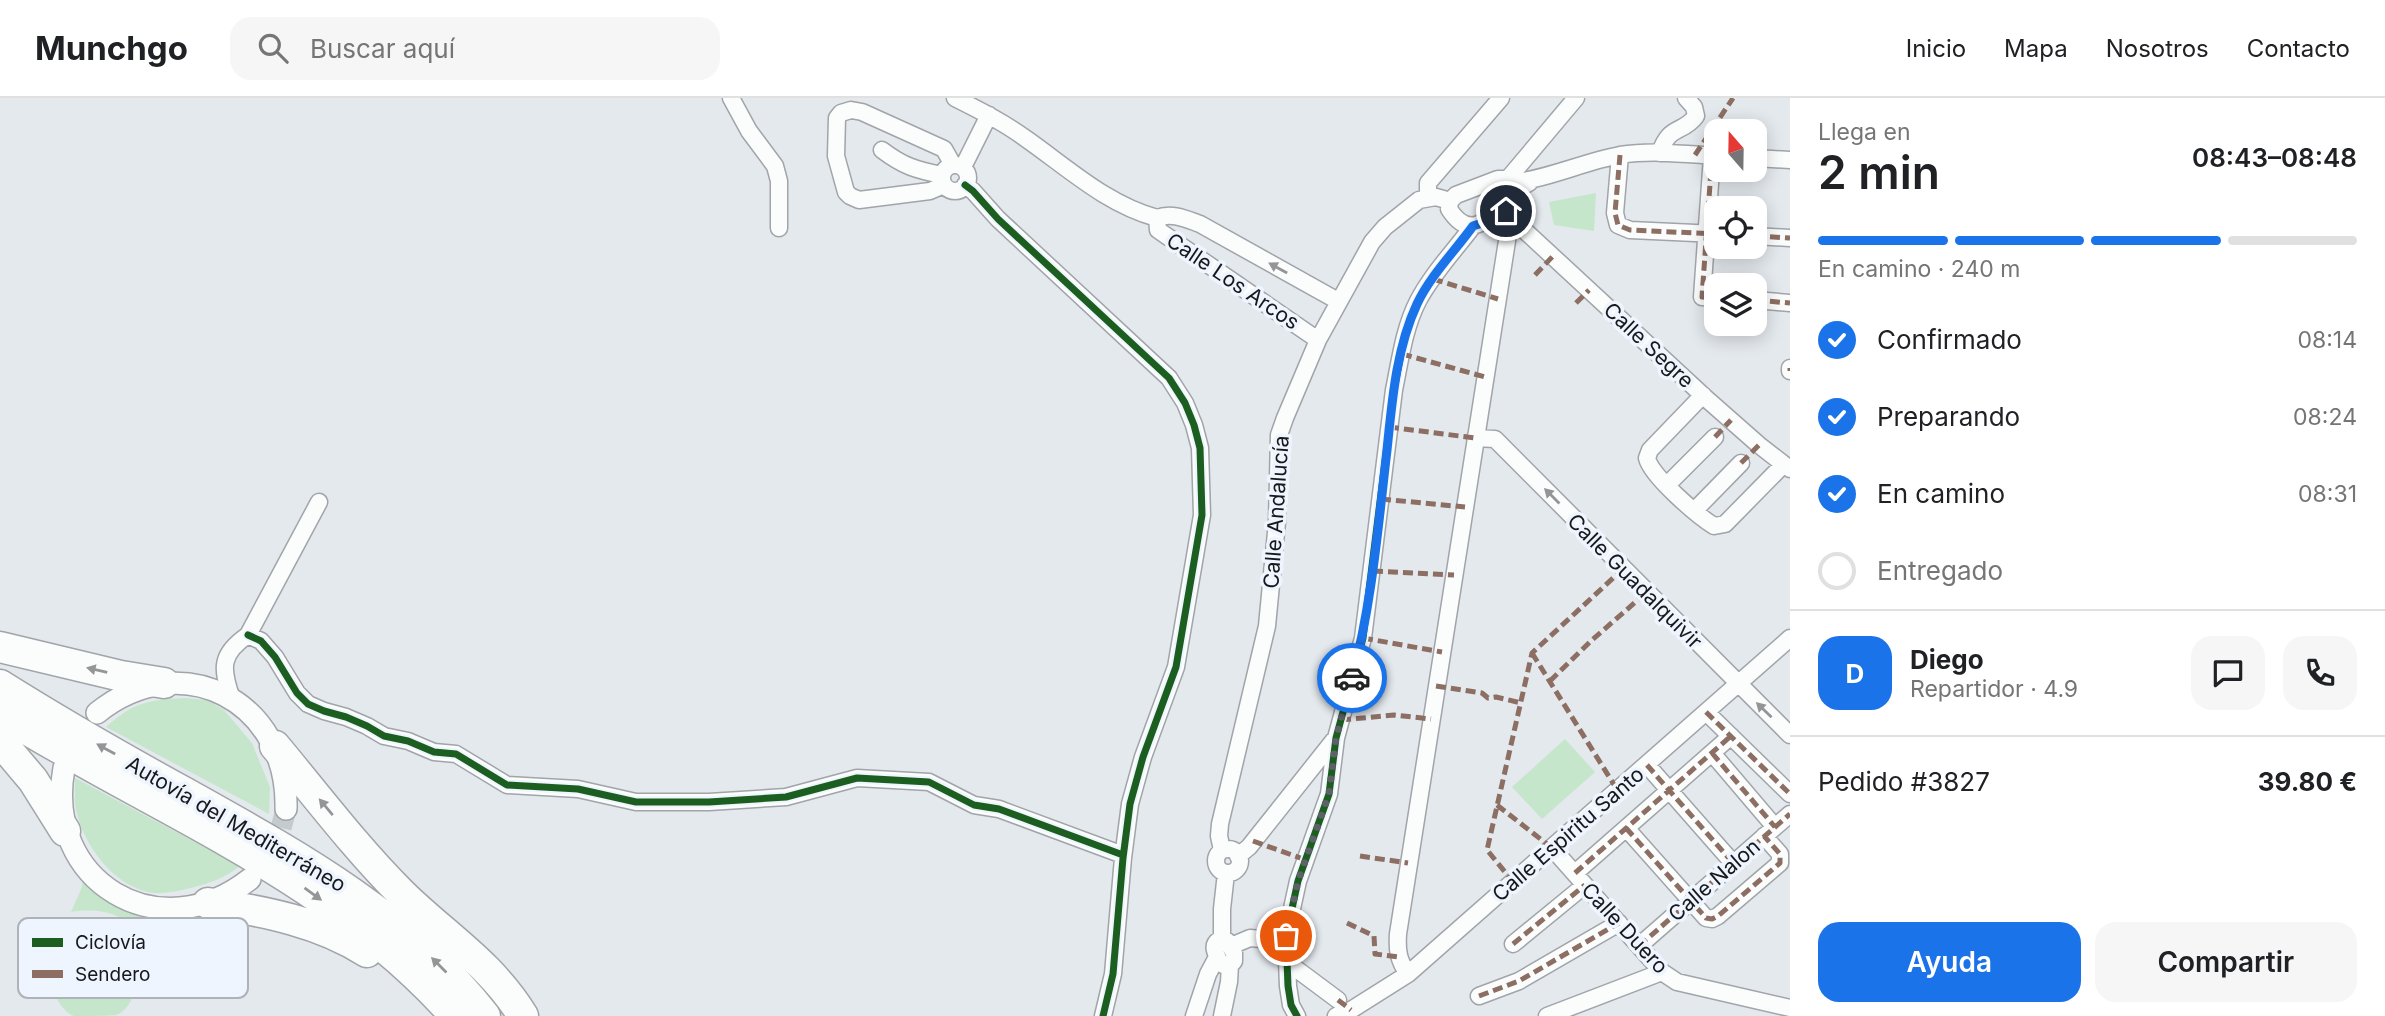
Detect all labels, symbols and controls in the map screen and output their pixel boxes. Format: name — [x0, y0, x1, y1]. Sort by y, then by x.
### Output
search box — [230, 17, 720, 80]
text: Munchgo — [35, 28, 188, 68]
icon: search — [254, 29, 292, 67]
text: Buscar aquí — [310, 33, 455, 64]
text: Inicio — [1906, 34, 1966, 63]
text: Mapa — [2004, 34, 2068, 63]
text: Nosotros — [2106, 34, 2209, 63]
text: Contacto — [2247, 34, 2350, 63]
text: Llega en — [1818, 118, 1910, 146]
north arrow — [1704, 119, 1768, 182]
map controls — [1704, 119, 1767, 336]
text: 08:43–08:48 — [2192, 142, 2357, 173]
text: 2 min — [1818, 144, 1940, 200]
pin — [1476, 181, 1536, 241]
icon: home — [1487, 192, 1525, 230]
button: locate — [1704, 196, 1767, 259]
street label: Calle Los Arcos — [1162, 227, 1304, 335]
text: En camino · 240 m — [1818, 255, 2020, 283]
one-way arrow — [1269, 262, 1288, 274]
button: layers — [1704, 273, 1767, 336]
street label: Calle Segre — [1599, 297, 1699, 393]
icon: check — [1818, 321, 1856, 359]
text: Confirmado — [1877, 324, 2022, 355]
text: 08:14 — [2297, 326, 2357, 354]
icon: check — [1818, 398, 1856, 436]
text: Preparando — [1877, 401, 2020, 432]
text: 08:24 — [2293, 403, 2357, 431]
street label: Calle Andalucía — [1258, 435, 1294, 589]
icon: check — [1818, 475, 1856, 513]
text: En camino — [1877, 478, 2005, 509]
text: 08:31 — [2298, 480, 2357, 508]
one-way arrow — [1544, 488, 1560, 505]
street label: Calle Guadalquivir — [1562, 508, 1708, 654]
text: Entregado — [1877, 555, 2003, 586]
button: chat — [2191, 636, 2265, 710]
button: phone — [2283, 636, 2357, 710]
courier — [1317, 643, 1387, 713]
text: Diego — [1910, 644, 1984, 675]
text: D — [1846, 658, 1864, 689]
icon: car — [1333, 659, 1371, 697]
one-way arrow — [86, 665, 108, 676]
text: Repartidor · 4.9 — [1910, 675, 2078, 703]
one-way arrow — [1755, 701, 1772, 718]
one-way arrow — [96, 743, 116, 755]
street label: Autovía del Mediterráneo — [122, 751, 350, 897]
street label: Calle Espiritu Santo — [1487, 761, 1649, 907]
text: Pedido #3827 — [1818, 766, 1990, 797]
text: 39.80 € — [2258, 766, 2357, 797]
one-way arrow — [319, 798, 334, 815]
street label: Calle Nalon — [1663, 833, 1765, 927]
street label: Calle Duero — [1576, 877, 1674, 979]
one-way arrow — [304, 887, 322, 901]
pin — [1256, 906, 1316, 966]
icon: bag — [1267, 917, 1305, 955]
legend — [18, 918, 248, 998]
button: Ayuda — [1818, 922, 2081, 1002]
button: Compartir — [2095, 922, 2357, 1002]
text: Ciclovía — [75, 931, 146, 954]
one-way arrow — [431, 957, 448, 974]
text: Sendero — [75, 963, 150, 986]

